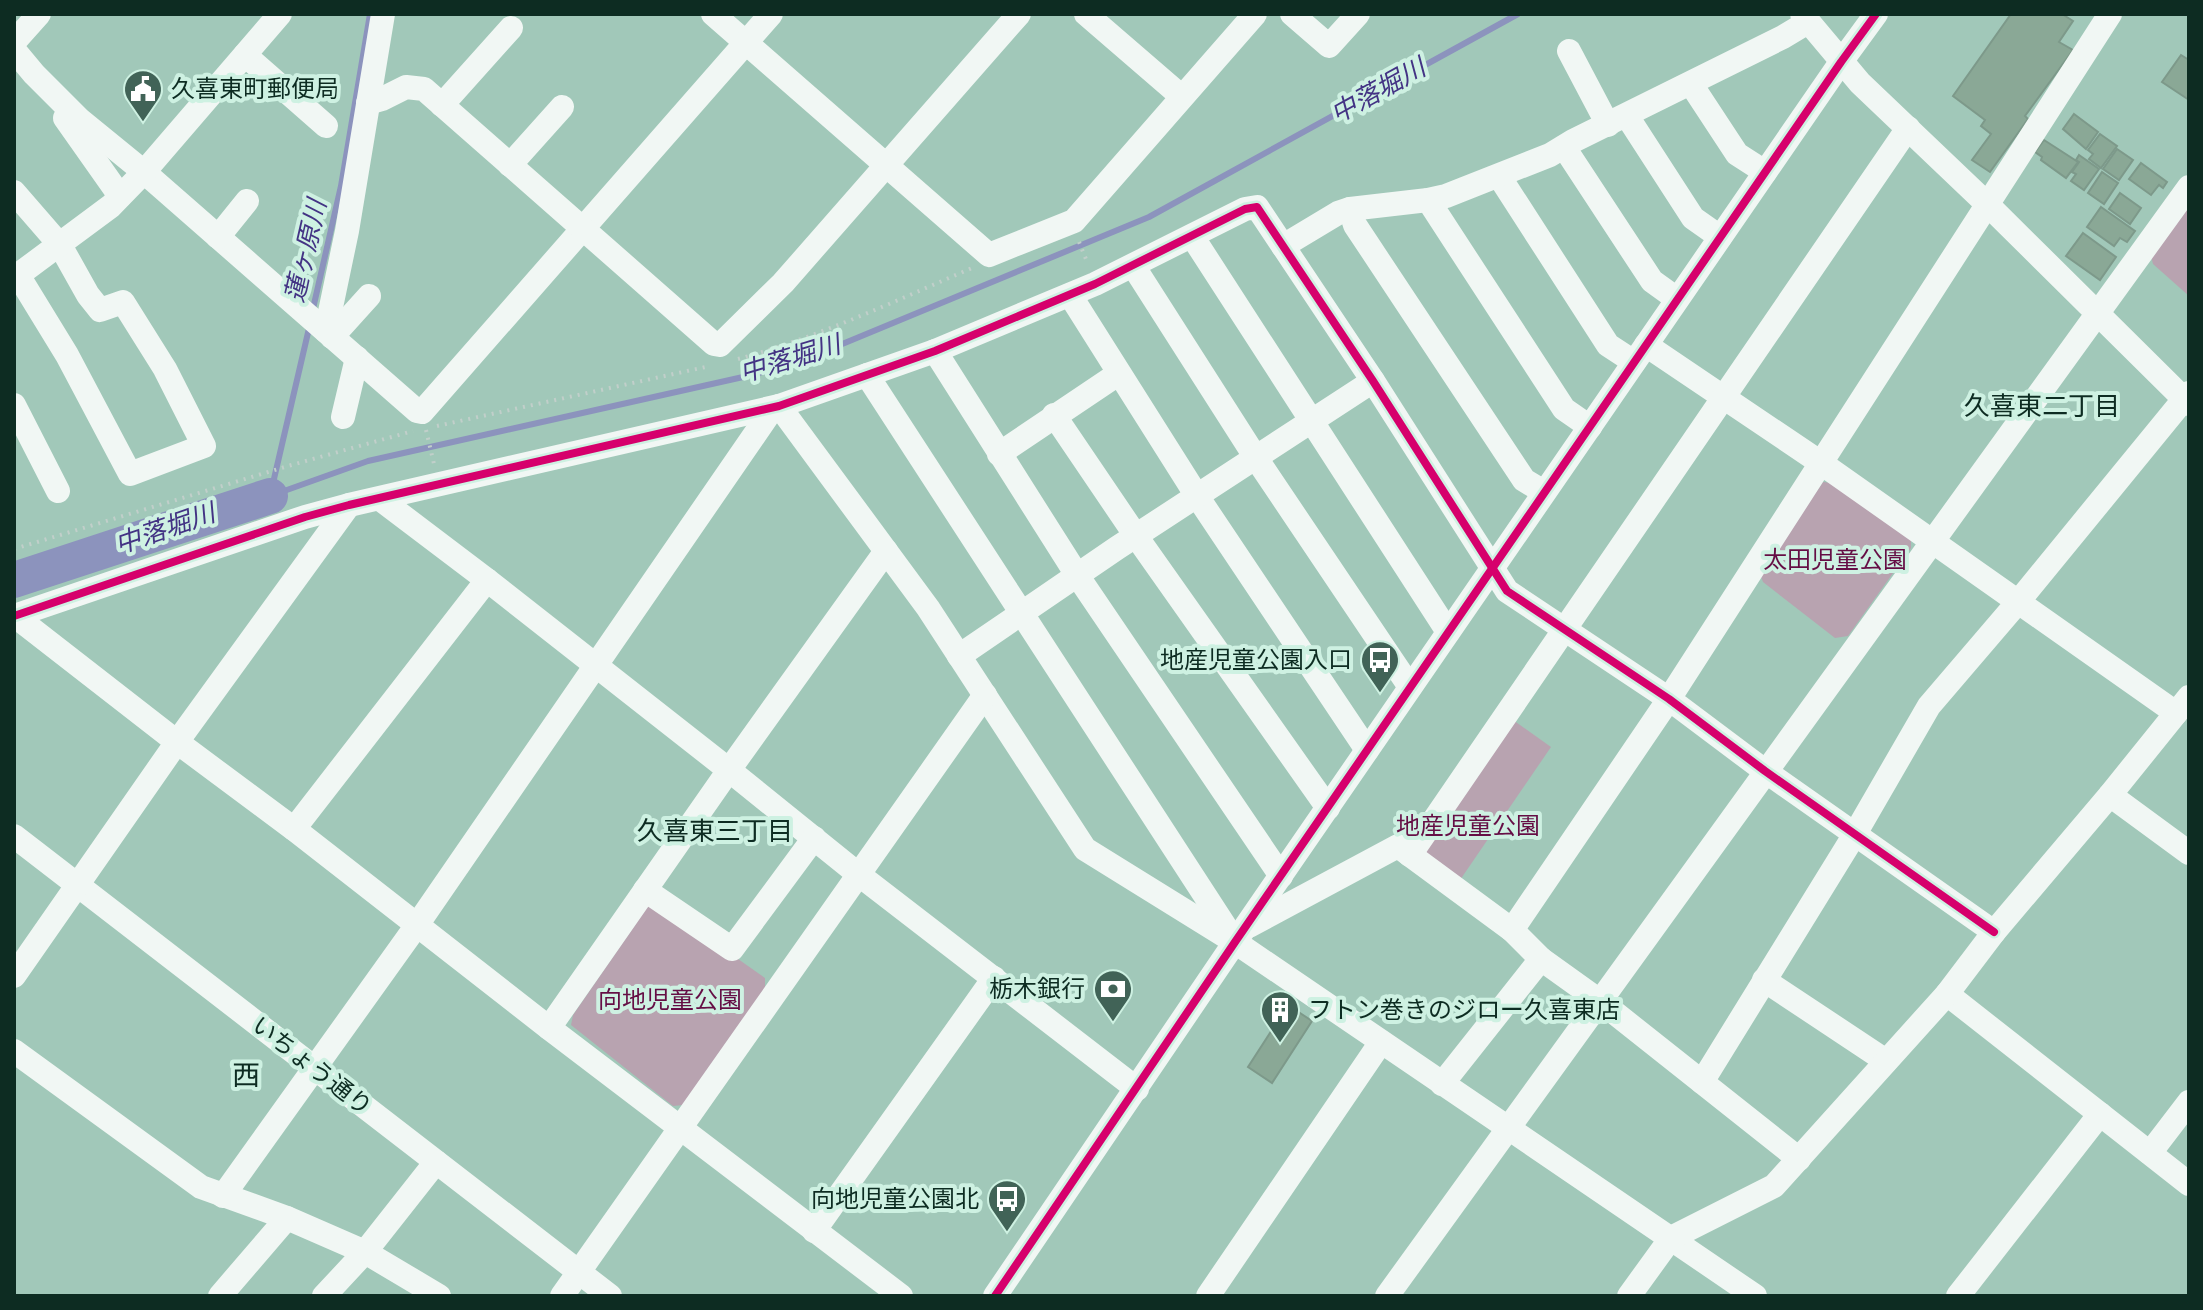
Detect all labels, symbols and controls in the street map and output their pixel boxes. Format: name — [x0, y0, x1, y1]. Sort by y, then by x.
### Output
water label: 中落堀川 — [1325, 51, 1434, 130]
public building icon: 久喜東町郵便局 — [122, 68, 164, 123]
place label: 久喜東町郵便局 — [171, 75, 339, 103]
water label: 蓮ヶ原川 — [279, 194, 333, 305]
water label: 中落堀川 — [736, 328, 847, 389]
district label: 久喜東二丁目 — [1964, 391, 2120, 422]
water label: 中落堀川 — [111, 496, 222, 561]
park label: 太田児童公園 — [1763, 546, 1907, 574]
bus stop icon: 地産児童公園入口 — [1359, 639, 1401, 694]
place label: 地産児童公園入口 — [1160, 646, 1352, 674]
park label: 地産児童公園 — [1396, 812, 1540, 840]
district label: 久喜東三丁目 — [637, 816, 793, 847]
bank icon: 栃木銀行 — [1092, 968, 1134, 1023]
place label: 栃木銀行 — [989, 975, 1085, 1003]
park label: 向地児童公園 — [598, 986, 742, 1014]
building icon: フトン巻きのジロー久喜東店 — [1259, 989, 1301, 1044]
place label: フトン巻きのジロー久喜東店 — [1308, 996, 1620, 1024]
street label: いちょう通り — [247, 1011, 377, 1121]
district label: 西 — [232, 1059, 260, 1092]
bus stop icon: 向地児童公園北 — [986, 1178, 1028, 1233]
place label: 向地児童公園北 — [811, 1185, 979, 1213]

